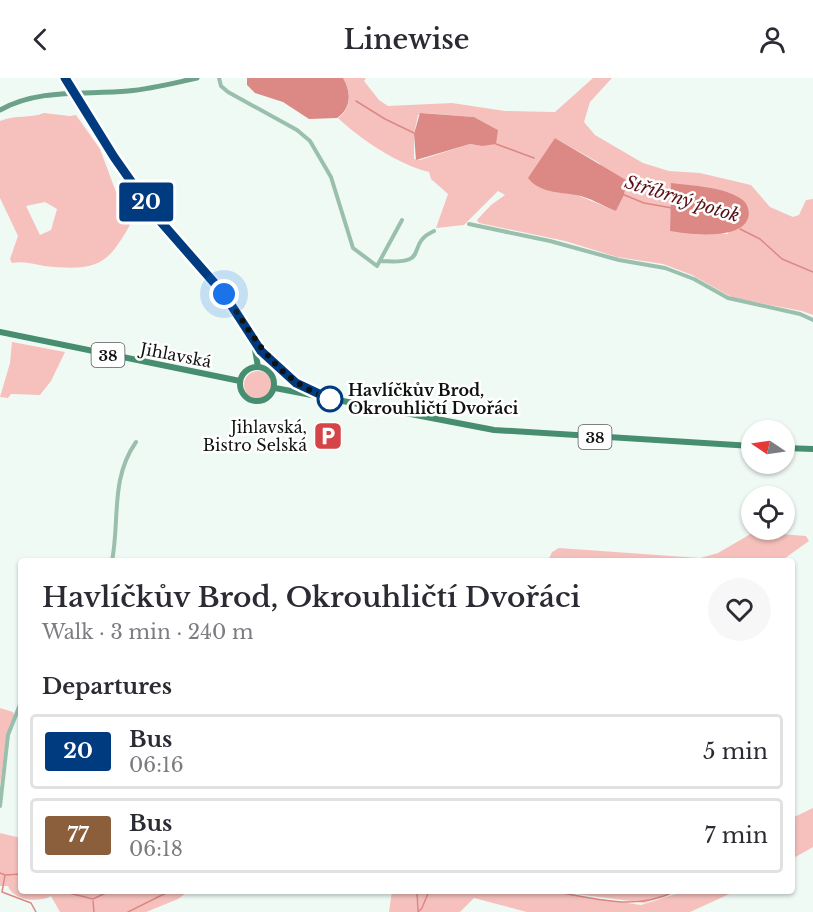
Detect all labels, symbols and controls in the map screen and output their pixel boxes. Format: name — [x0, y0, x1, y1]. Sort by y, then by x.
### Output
icon: back — [24, 23, 57, 56]
text: Linewise — [344, 23, 469, 56]
icon: person — [756, 23, 789, 56]
water label: Stříbrný potok — [622, 171, 742, 227]
line badge: 20 — [119, 182, 173, 222]
text: 20 — [131, 189, 161, 215]
your location — [209, 279, 239, 309]
street label: Jihlavská — [137, 338, 213, 372]
road number: 38 — [92, 343, 124, 367]
place label: Havlíčkův Brod, Okrouhličtí Dvořáci — [348, 380, 518, 418]
marker: Havlíčkův Brod, Okrouhličtí Dvořáci — [317, 386, 343, 412]
place label: Jihlavská, Bistro Selská — [203, 417, 307, 455]
parking icon: Jihlavská, Bistro Selská — [312, 420, 344, 452]
north arrow — [741, 420, 795, 474]
map controls — [741, 420, 795, 540]
road number: 38 — [578, 425, 612, 449]
button: locate — [741, 486, 795, 540]
button: heart — [708, 578, 771, 641]
text: Havlíčkův Brod, Okrouhličtí Dvořáci — [42, 580, 580, 615]
text: Walk · 3 min · 240 m — [42, 620, 253, 644]
text: Departures — [42, 673, 172, 700]
text: Bus — [129, 726, 172, 753]
text: 20 — [63, 738, 93, 764]
text: 5 min — [703, 738, 768, 765]
text: 06:16 — [129, 753, 184, 777]
text: Bus — [129, 810, 172, 837]
text: 77 — [67, 822, 89, 848]
text: 7 min — [704, 822, 768, 849]
text: 06:18 — [129, 837, 183, 861]

